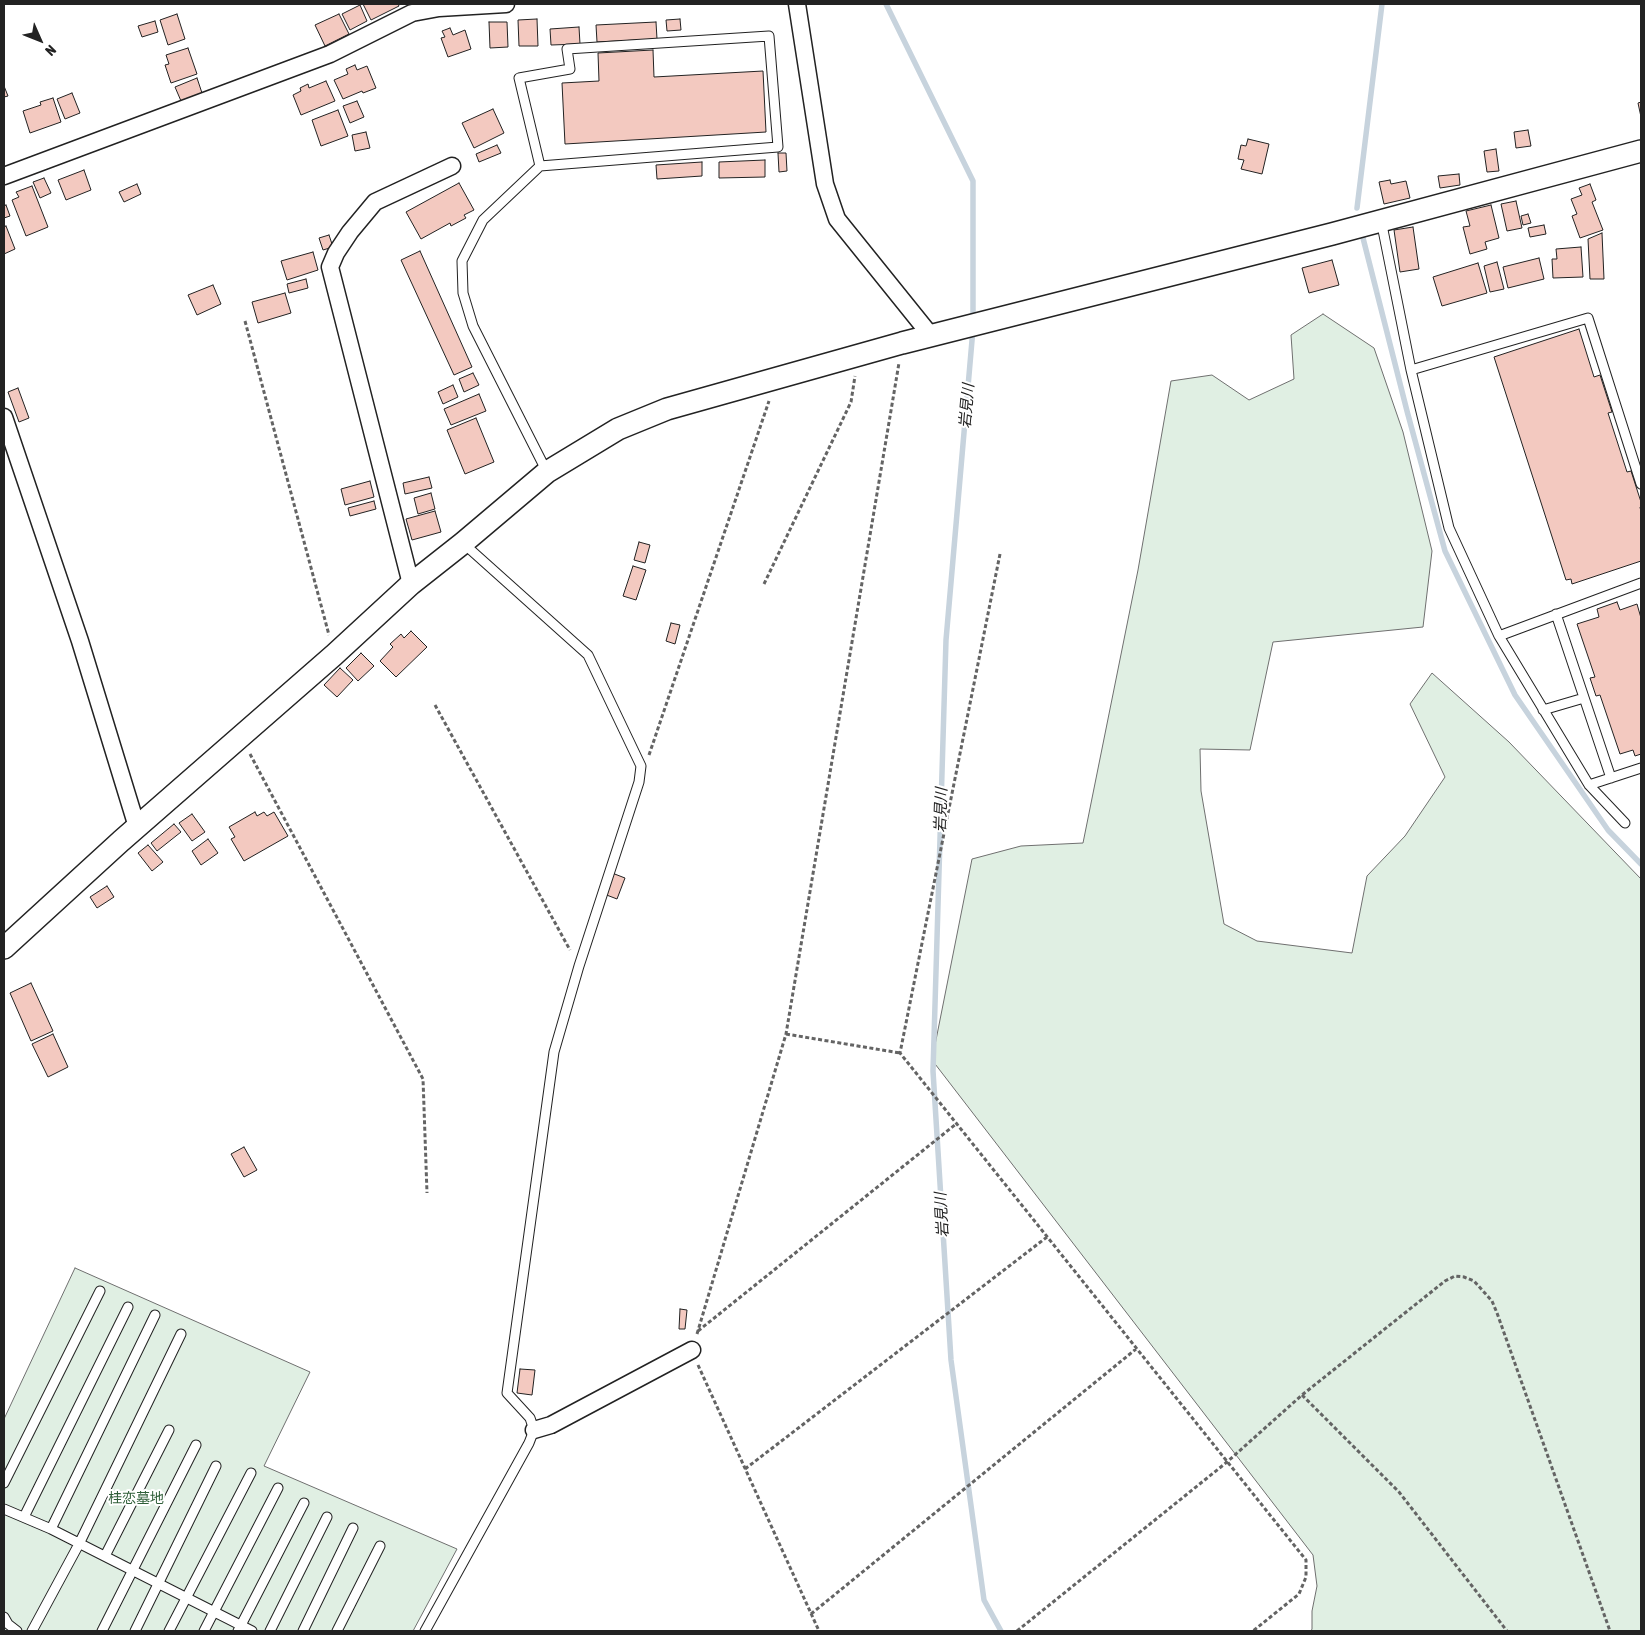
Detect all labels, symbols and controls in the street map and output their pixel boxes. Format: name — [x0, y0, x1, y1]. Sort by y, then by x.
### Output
north arrow — [15, 15, 65, 65]
text: N — [42, 42, 59, 59]
water label: 岩見川 — [956, 383, 978, 429]
water label: 岩見川 — [931, 787, 951, 833]
water label: 岩見川 — [932, 1192, 952, 1238]
park label: 桂恋墓地 — [108, 1491, 164, 1507]

